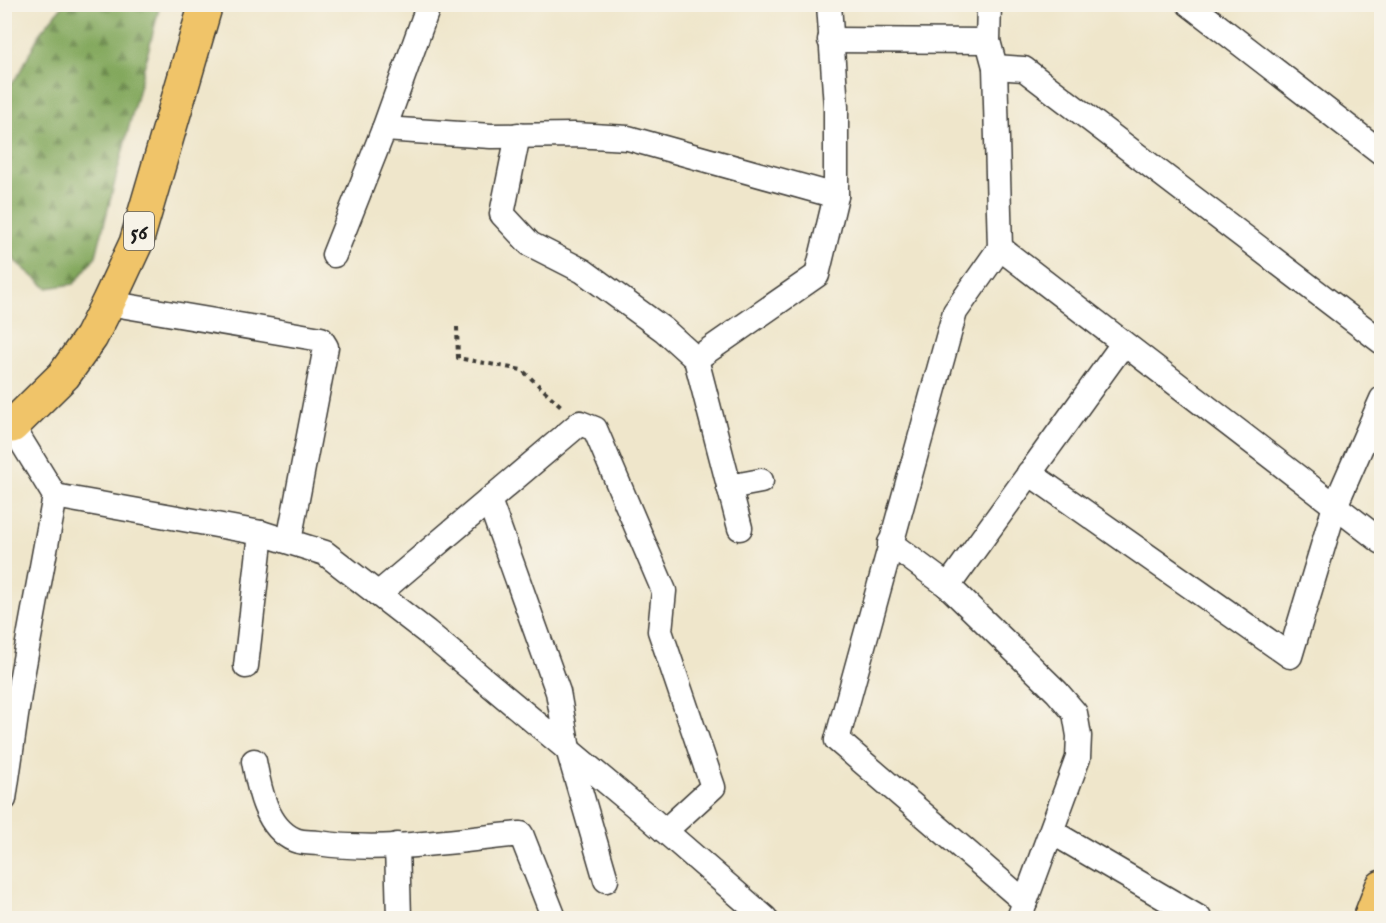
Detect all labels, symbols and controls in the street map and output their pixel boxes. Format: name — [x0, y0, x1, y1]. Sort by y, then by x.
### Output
road number: 56 — [124, 212, 154, 250]

